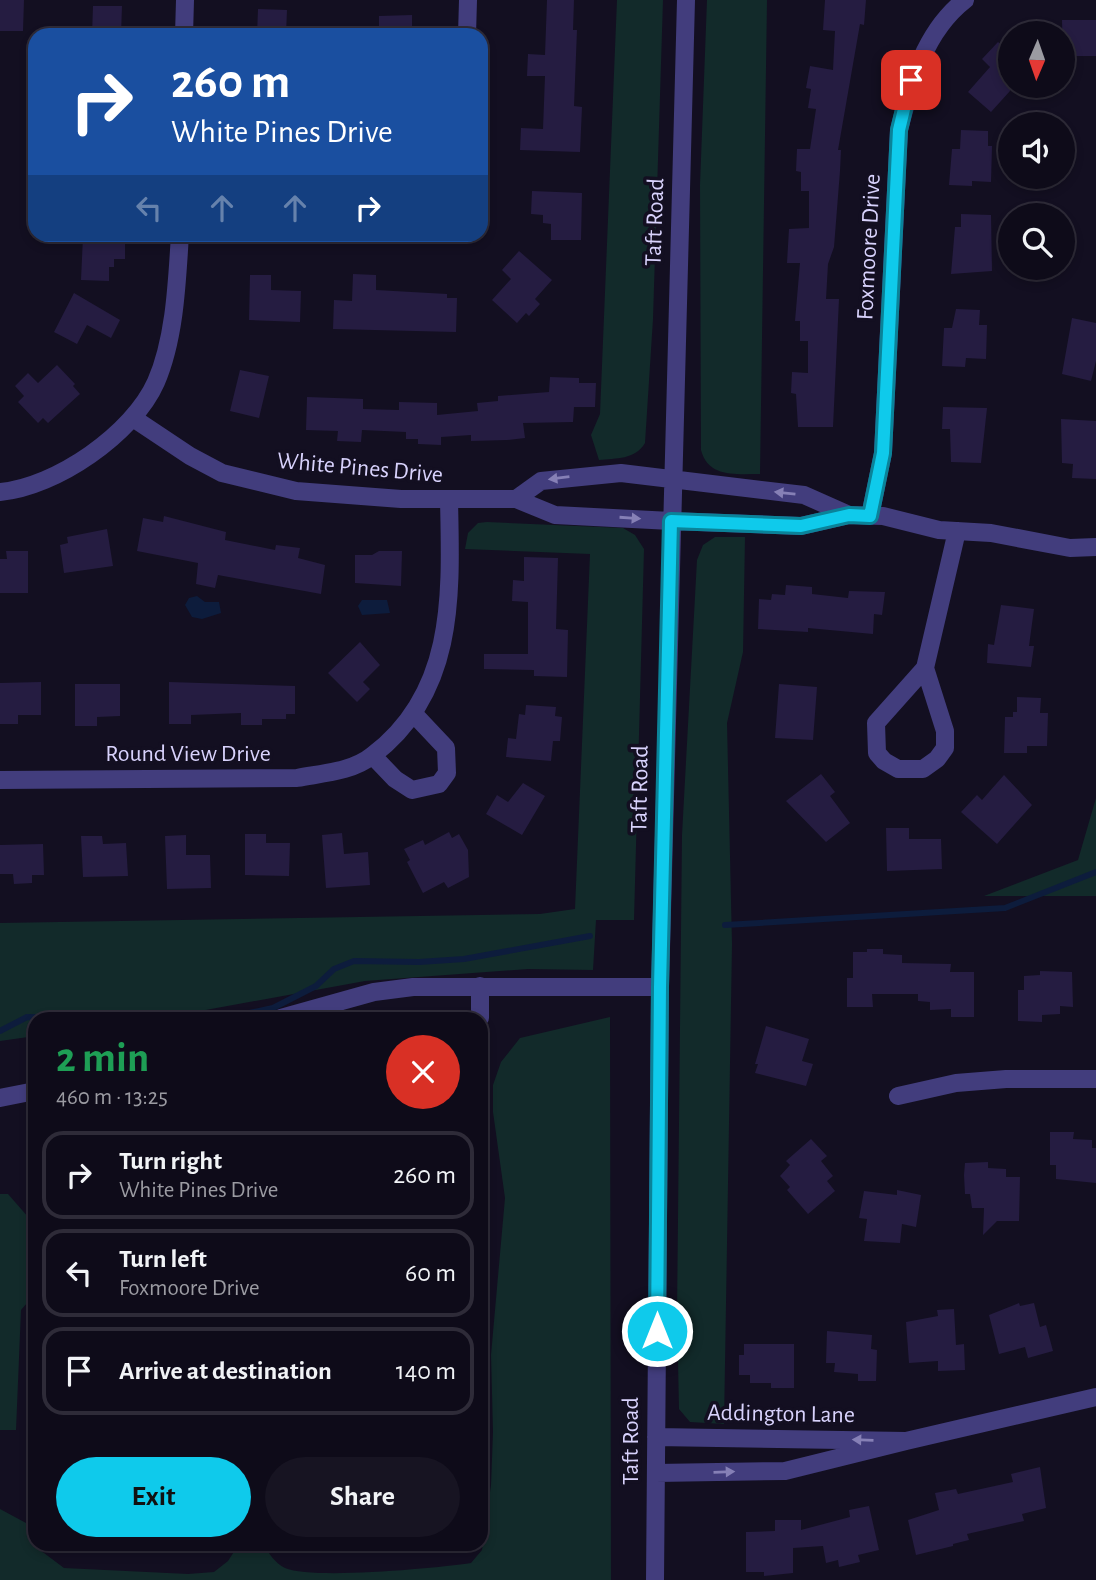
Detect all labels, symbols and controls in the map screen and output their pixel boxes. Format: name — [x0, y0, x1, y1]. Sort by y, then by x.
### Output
north arrow — [998, 21, 1074, 98]
map controls — [998, 21, 1075, 280]
pin — [881, 50, 941, 110]
icon: right — [56, 56, 147, 147]
text: 260 m — [171, 58, 290, 107]
icon: arrive — [892, 61, 930, 99]
button: sound — [998, 112, 1075, 189]
text: White Pines Drive — [171, 116, 393, 148]
street label: Foxmoore Drive — [853, 173, 885, 321]
street label: Taft Road — [641, 178, 669, 266]
icon: left — [130, 189, 168, 227]
icon: ahead — [203, 189, 241, 227]
icon: ahead — [276, 189, 314, 227]
icon: right — [349, 189, 387, 227]
button: search — [998, 203, 1075, 280]
street label: White Pines Drive — [276, 449, 444, 487]
one-way arrow — [548, 473, 570, 484]
one-way arrow — [774, 487, 796, 498]
one-way arrow — [619, 513, 641, 524]
street label: Round View Drive — [105, 742, 271, 766]
street label: Taft Road — [627, 745, 653, 833]
button: close — [386, 1035, 460, 1109]
text: 2 min — [56, 1037, 149, 1079]
text: 460 m · 13:25 — [56, 1086, 168, 1109]
text: Turn right — [119, 1148, 222, 1174]
icon: right — [60, 1156, 98, 1194]
text: 260 m — [393, 1162, 456, 1188]
text: White Pines Drive — [119, 1179, 278, 1202]
text: Turn left — [119, 1246, 207, 1272]
icon: left — [60, 1254, 98, 1292]
text: 60 m — [405, 1260, 456, 1286]
text: Foxmoore Drive — [119, 1277, 259, 1300]
position arrow — [620, 1294, 694, 1368]
icon: arrive — [60, 1352, 98, 1390]
text: Arrive at destination — [119, 1358, 332, 1384]
text: 140 m — [396, 1358, 456, 1384]
street label: Taft Road — [619, 1397, 643, 1485]
street label: Addington Lane — [707, 1401, 855, 1427]
one-way arrow — [852, 1434, 874, 1445]
button: Exit — [56, 1457, 251, 1537]
button: Share — [265, 1457, 460, 1537]
one-way arrow — [713, 1467, 735, 1478]

